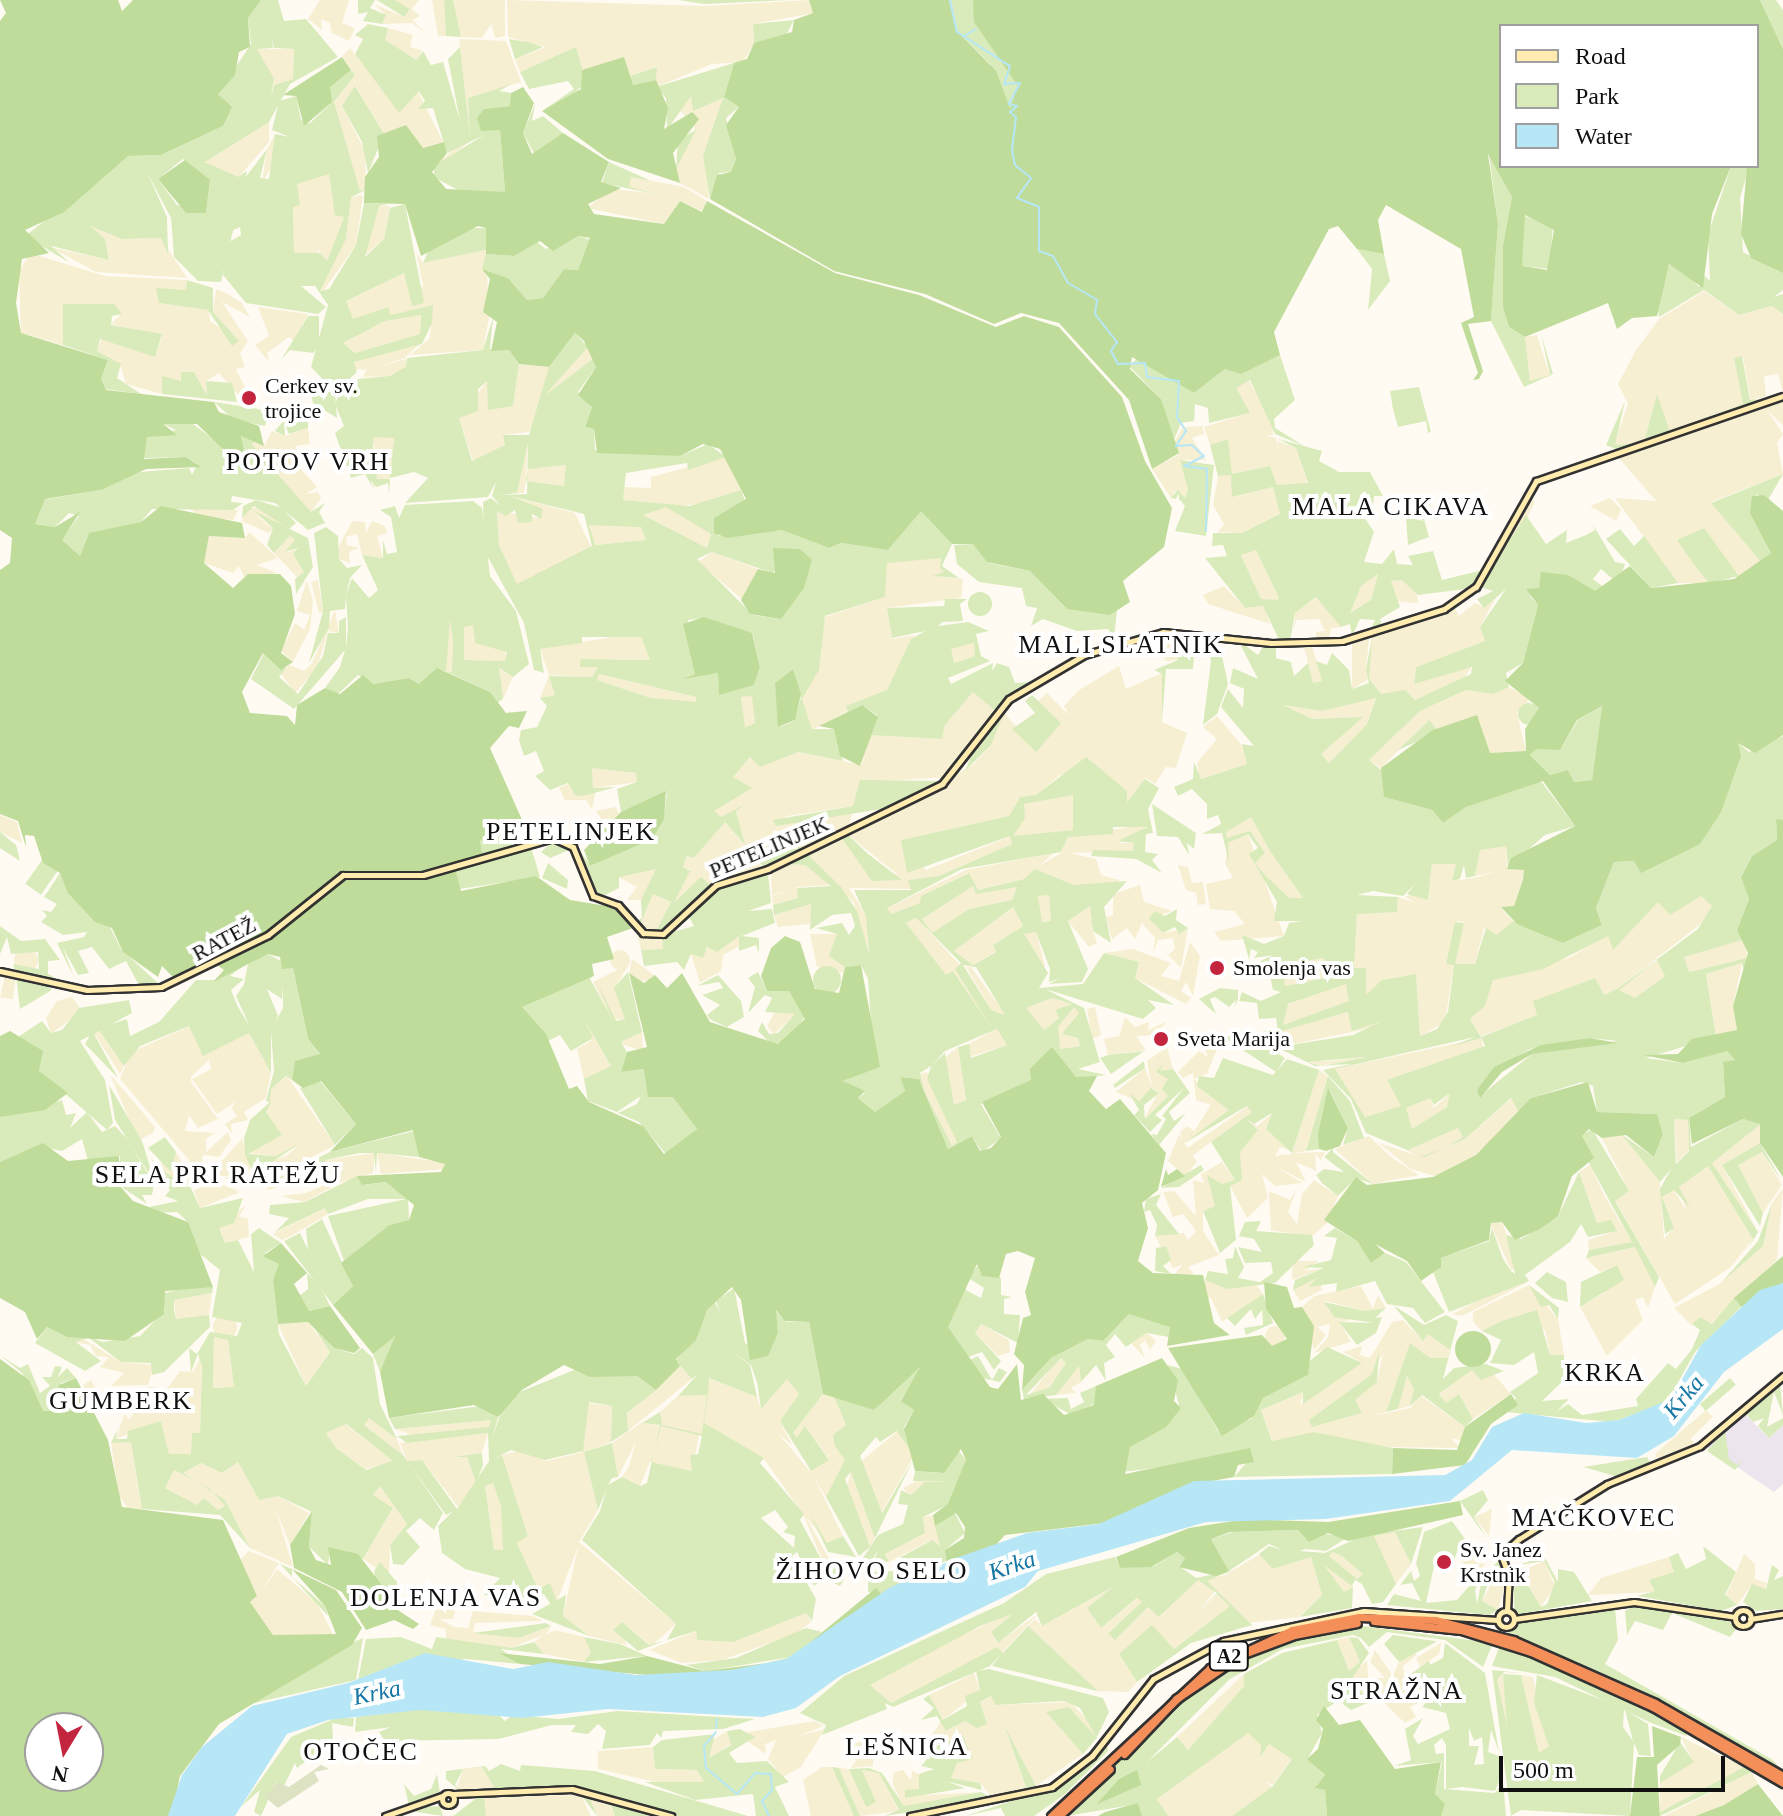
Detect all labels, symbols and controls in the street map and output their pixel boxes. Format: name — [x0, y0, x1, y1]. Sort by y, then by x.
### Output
legend — [1499, 24, 1759, 168]
text: Road — [1575, 43, 1626, 69]
text: Park — [1575, 83, 1619, 109]
text: Water — [1575, 123, 1632, 149]
place label: Cerkev sv. trojice — [265, 372, 358, 424]
marker: Cerkev sv. trojice — [240, 389, 258, 407]
district label: POTOV VRH — [225, 446, 391, 478]
district label: MALA CIKAVA — [1291, 491, 1491, 523]
district label: MALI SLATNIK — [1018, 629, 1224, 661]
street label: PETELINJEK — [705, 810, 833, 884]
district label: PETELINJEK — [486, 816, 656, 848]
street label: RATEŽ — [188, 911, 260, 967]
place label: Smolenja vas — [1233, 955, 1351, 981]
marker: Smolenja vas — [1208, 959, 1226, 977]
place label: Sveta Marija — [1177, 1026, 1290, 1052]
marker: Sveta Marija — [1152, 1030, 1170, 1048]
district label: SELA PRI RATEŽU — [94, 1159, 342, 1191]
district label: KRKA — [1564, 1357, 1646, 1389]
water label: Krka — [1658, 1369, 1710, 1425]
district label: GUMBERK — [49, 1385, 193, 1417]
district label: MAČKOVEC — [1512, 1502, 1676, 1534]
place label: Sv. Janez Krstnik — [1460, 1536, 1542, 1588]
water label: Krka — [985, 1545, 1039, 1587]
marker: Sv. Janez Krstnik — [1435, 1553, 1453, 1571]
district label: ŽIHOVO SELO — [775, 1555, 969, 1587]
district label: DOLENJA VAS — [349, 1582, 543, 1614]
road number: A2 — [1207, 1640, 1251, 1672]
water label: Krka — [351, 1674, 403, 1712]
district label: STRAŽNA — [1330, 1675, 1464, 1707]
north arrow — [24, 1712, 104, 1792]
district label: LEŠNICA — [845, 1731, 969, 1763]
district label: OTOČEC — [303, 1736, 419, 1768]
scale bar — [1503, 1740, 1729, 1790]
text: 500 m — [1513, 1757, 1574, 1783]
text: N — [50, 1760, 70, 1788]

